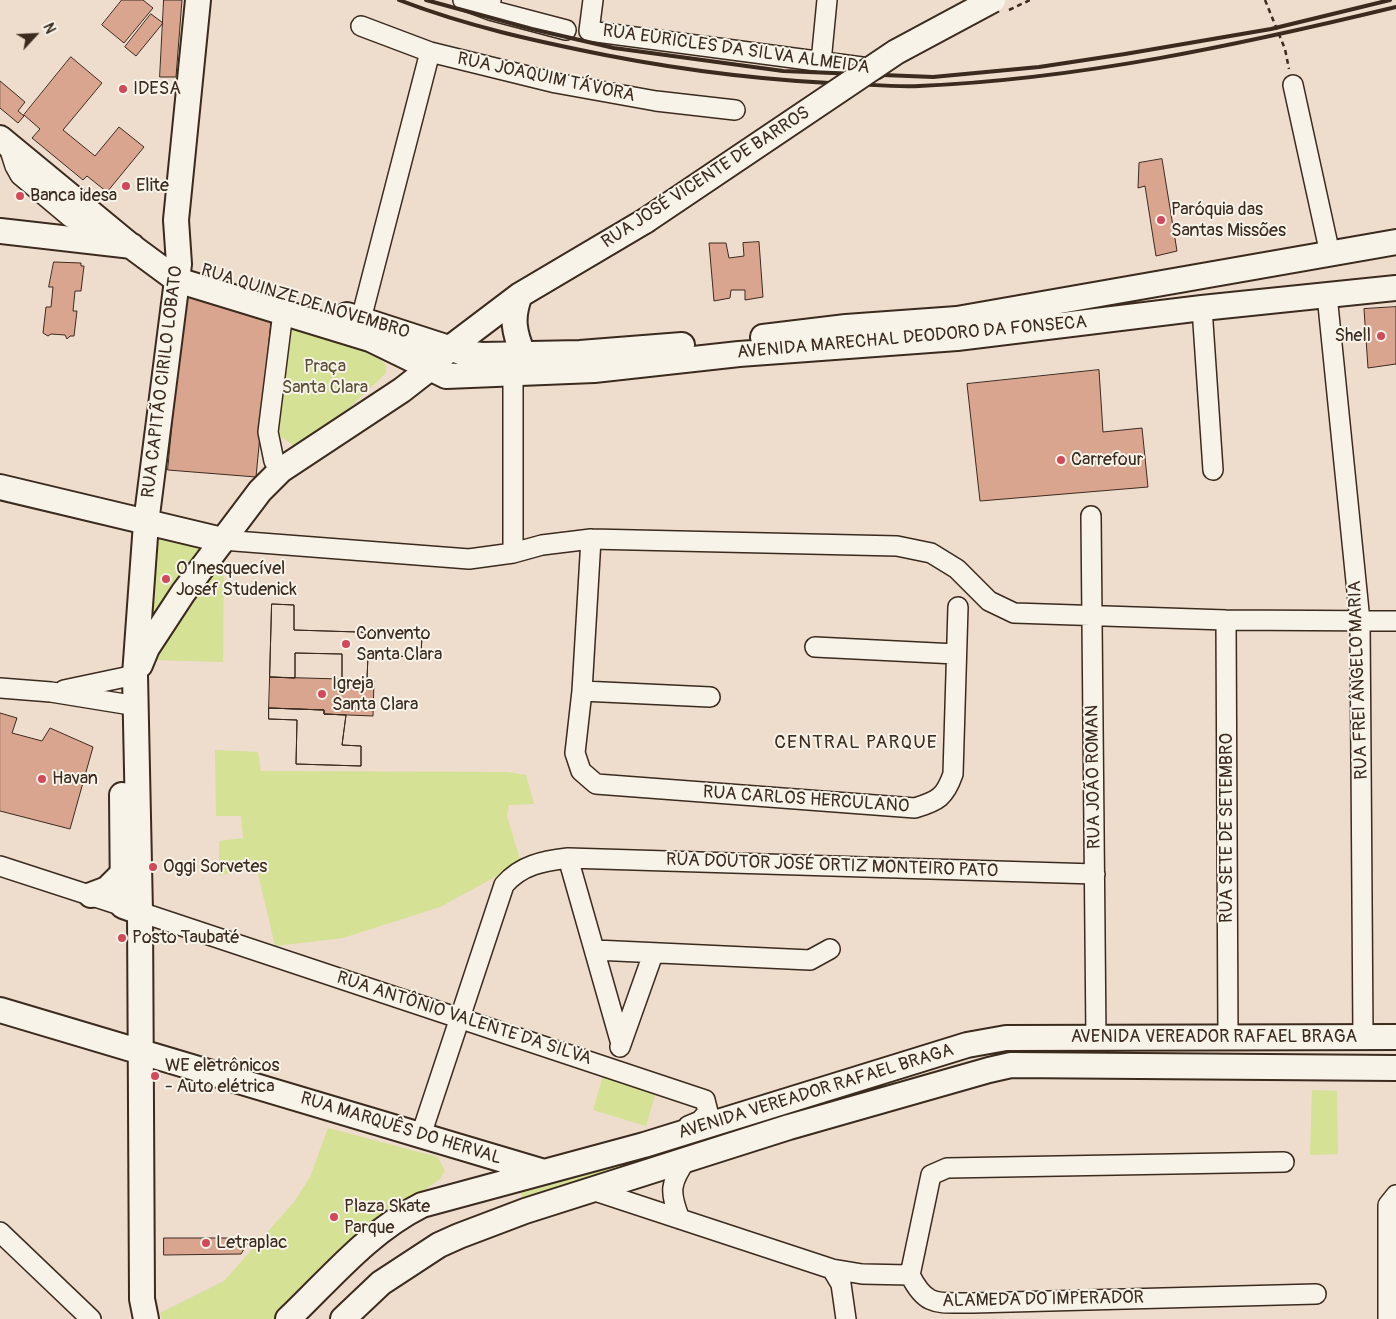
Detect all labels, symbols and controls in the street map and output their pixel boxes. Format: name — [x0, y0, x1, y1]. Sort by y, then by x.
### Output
north arrow — [10, 10, 60, 60]
text: N — [39, 21, 59, 36]
street label: RUA EURICLES DA SILVA ALMEIDA — [601, 21, 871, 79]
street label: RUA JOAQUIM TÁVORA — [455, 49, 637, 107]
place label: IDESA — [133, 78, 181, 100]
marker: IDESA — [117, 83, 129, 95]
street label: RUA JOSÉ VICENTE DE BARROS — [598, 103, 814, 253]
place label: Elite — [136, 175, 169, 197]
marker: Elite — [120, 180, 132, 192]
place label: Banca idesa — [30, 185, 117, 207]
marker: Banca idesa — [14, 190, 26, 202]
place label: Paróquia das Santas Missões — [1171, 199, 1286, 242]
marker: Paróquia das Santas Missões — [1155, 214, 1167, 226]
street label: RUA QUINZE DE NOVEMBRO — [198, 260, 412, 344]
street label: RUA CAPITÃO CIRILO LOBATO — [138, 265, 188, 499]
street label: AVENIDA MARECHAL DEODORO DA FONSECA — [736, 312, 1088, 364]
place label: Shell — [1335, 325, 1371, 347]
marker: Shell — [1375, 330, 1387, 342]
park label: Praça Santa Clara — [282, 356, 368, 398]
place label: Carrefour — [1071, 449, 1143, 471]
marker: Carrefour — [1055, 454, 1067, 466]
place label: O Inesquecível Josef Studenick — [176, 558, 297, 600]
marker: O Inesquecível Josef Studenick — [160, 573, 172, 585]
street label: RUA FREI ÂNGELO MARIA — [1345, 580, 1373, 780]
place label: Convento Santa Clara — [356, 623, 442, 666]
marker: Convento Santa Clara — [340, 638, 352, 650]
place label: Igreja Santa Clara — [332, 673, 418, 716]
marker: Igreja Santa Clara — [316, 688, 328, 700]
street label: RUA JOÃO ROMAN — [1082, 705, 1106, 849]
district label: CENTRAL PARQUE — [773, 732, 939, 754]
street label: RUA SETE DE SETEMBRO — [1216, 733, 1238, 923]
place label: Havan — [52, 768, 98, 790]
marker: Havan — [36, 773, 48, 785]
street label: RUA CARLOS HERCULANO — [702, 782, 910, 818]
street label: RUA DOUTOR JOSÉ ORTIZ MONTEIRO PATO — [666, 849, 998, 883]
place label: Oggi Sorvetes — [163, 856, 267, 878]
marker: Oggi Sorvetes — [147, 861, 159, 873]
place label: Posto Taubaté — [132, 927, 240, 949]
marker: Posto Taubaté — [116, 932, 128, 944]
street label: RUA ANTÔNIO VALENTE DA SILVA — [334, 968, 594, 1070]
street label: AVENIDA VEREADOR RAFAEL BRAGA — [1071, 1026, 1357, 1048]
street label: AVENIDA VEREADOR RAFAEL BRAGA — [676, 1040, 956, 1144]
place label: WE eletrônicos - Auto elétrica — [165, 1055, 279, 1098]
marker: WE eletrônicos - Auto elétrica — [149, 1070, 161, 1082]
street label: RUA MARQUÊS DO HERVAL — [298, 1088, 504, 1170]
place label: Plaza Skate Parque — [344, 1196, 430, 1238]
marker: Plaza Skate Parque — [328, 1211, 340, 1223]
place label: Letraplac — [216, 1232, 287, 1254]
marker: Letraplac — [200, 1237, 212, 1249]
street label: ALAMEDA DO IMPERADOR — [942, 1287, 1144, 1313]

